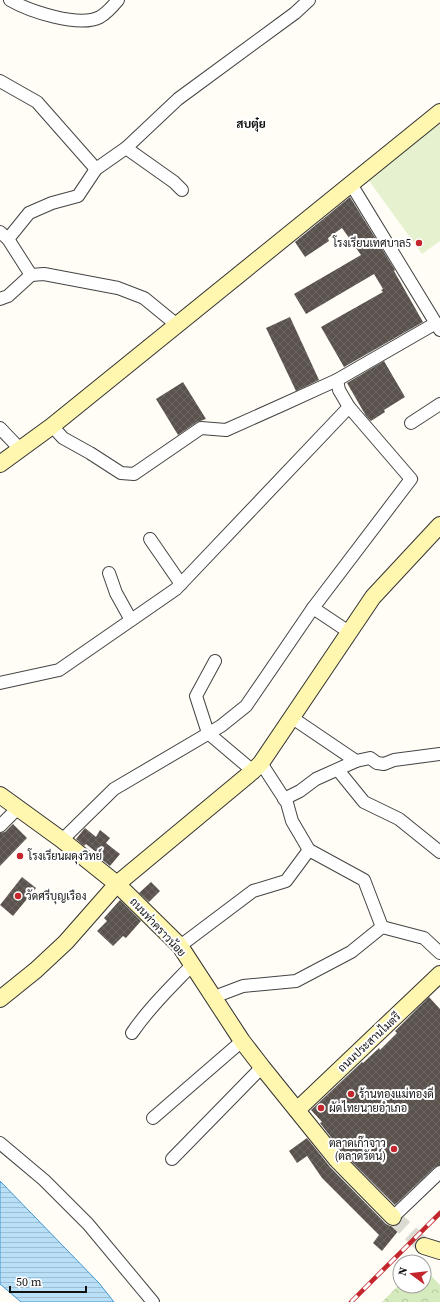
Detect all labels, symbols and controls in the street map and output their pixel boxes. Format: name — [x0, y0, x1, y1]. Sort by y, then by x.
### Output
district label: สบตุ๋ย — [236, 116, 266, 132]
place label: โรงเรียนเทศบาล5 — [332, 235, 411, 251]
marker: โรงเรียนเทศบาล5 — [414, 238, 424, 248]
place label: โรงเรียนผดุงวิทย์ — [27, 848, 102, 865]
marker: โรงเรียนผดุงวิทย์ — [15, 851, 25, 861]
place label: วัดศรีบุญเรือง — [26, 888, 87, 905]
marker: วัดศรีบุญเรือง — [13, 891, 23, 901]
street label: ถนนท่าคราวน้อย — [126, 895, 189, 960]
street label: ถนนประสานไมตรี — [334, 1009, 404, 1075]
place label: ร้านทองแม่ทองดี — [359, 1086, 434, 1102]
marker: ร้านทองแม่ทองดี — [346, 1089, 356, 1099]
place label: ผัดไทยนายอำเภอ — [329, 1100, 407, 1116]
marker: ผัดไทยนายอำเภอ — [316, 1103, 326, 1113]
place label: ตลาดเก๊าจาว (ตลาดรัตน์) — [329, 1135, 386, 1164]
marker: ตลาดเก๊าจาว (ตลาดรัตน์) — [389, 1144, 399, 1154]
north arrow — [392, 1254, 432, 1294]
text: N — [395, 1266, 411, 1277]
scale bar — [10, 1268, 86, 1294]
text: 50 m — [16, 1274, 42, 1290]

